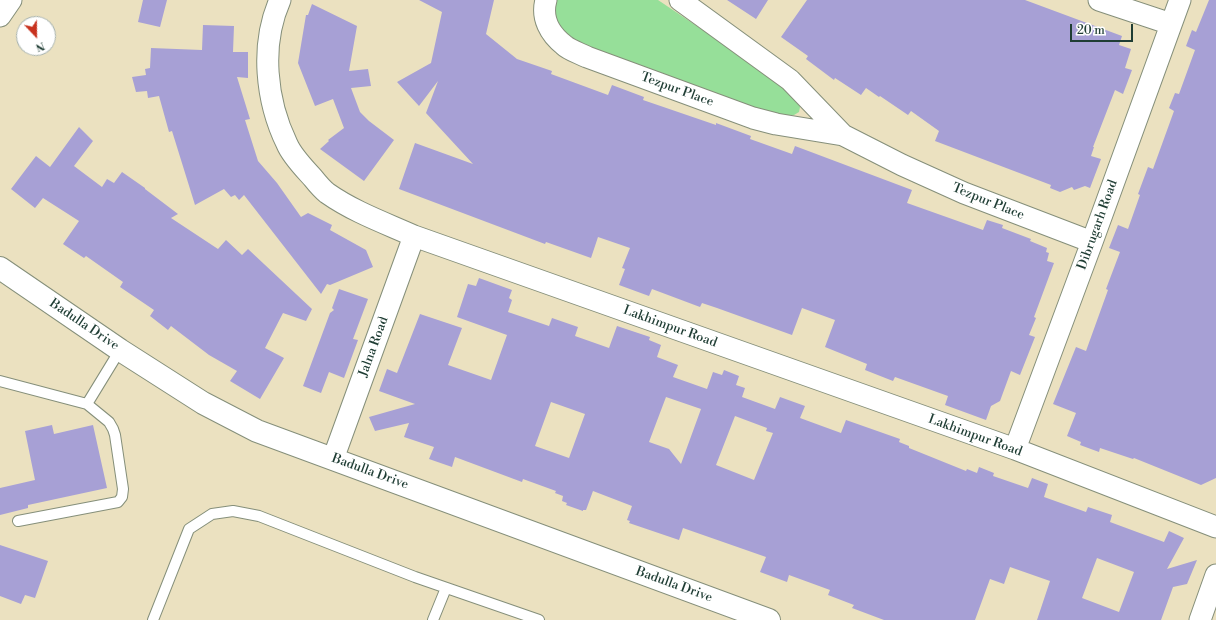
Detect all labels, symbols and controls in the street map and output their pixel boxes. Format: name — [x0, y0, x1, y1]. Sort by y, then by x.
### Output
north arrow — [16, 16, 56, 56]
scale bar — [1072, 16, 1135, 42]
text: 20 m — [1077, 23, 1105, 38]
text: N — [33, 38, 47, 54]
street label: Tezpur Place — [638, 70, 716, 110]
street label: Dibrugarh Road — [1075, 178, 1121, 272]
street label: Tezpur Place — [950, 180, 1026, 224]
street label: Badulla Drive — [46, 296, 122, 354]
street label: Lakhimpur Road — [621, 303, 719, 351]
street label: Jalna Road — [356, 315, 392, 379]
street label: Lakhimpur Road — [926, 412, 1024, 460]
street label: Badulla Drive — [329, 451, 411, 493]
street label: Badulla Drive — [633, 564, 715, 606]

